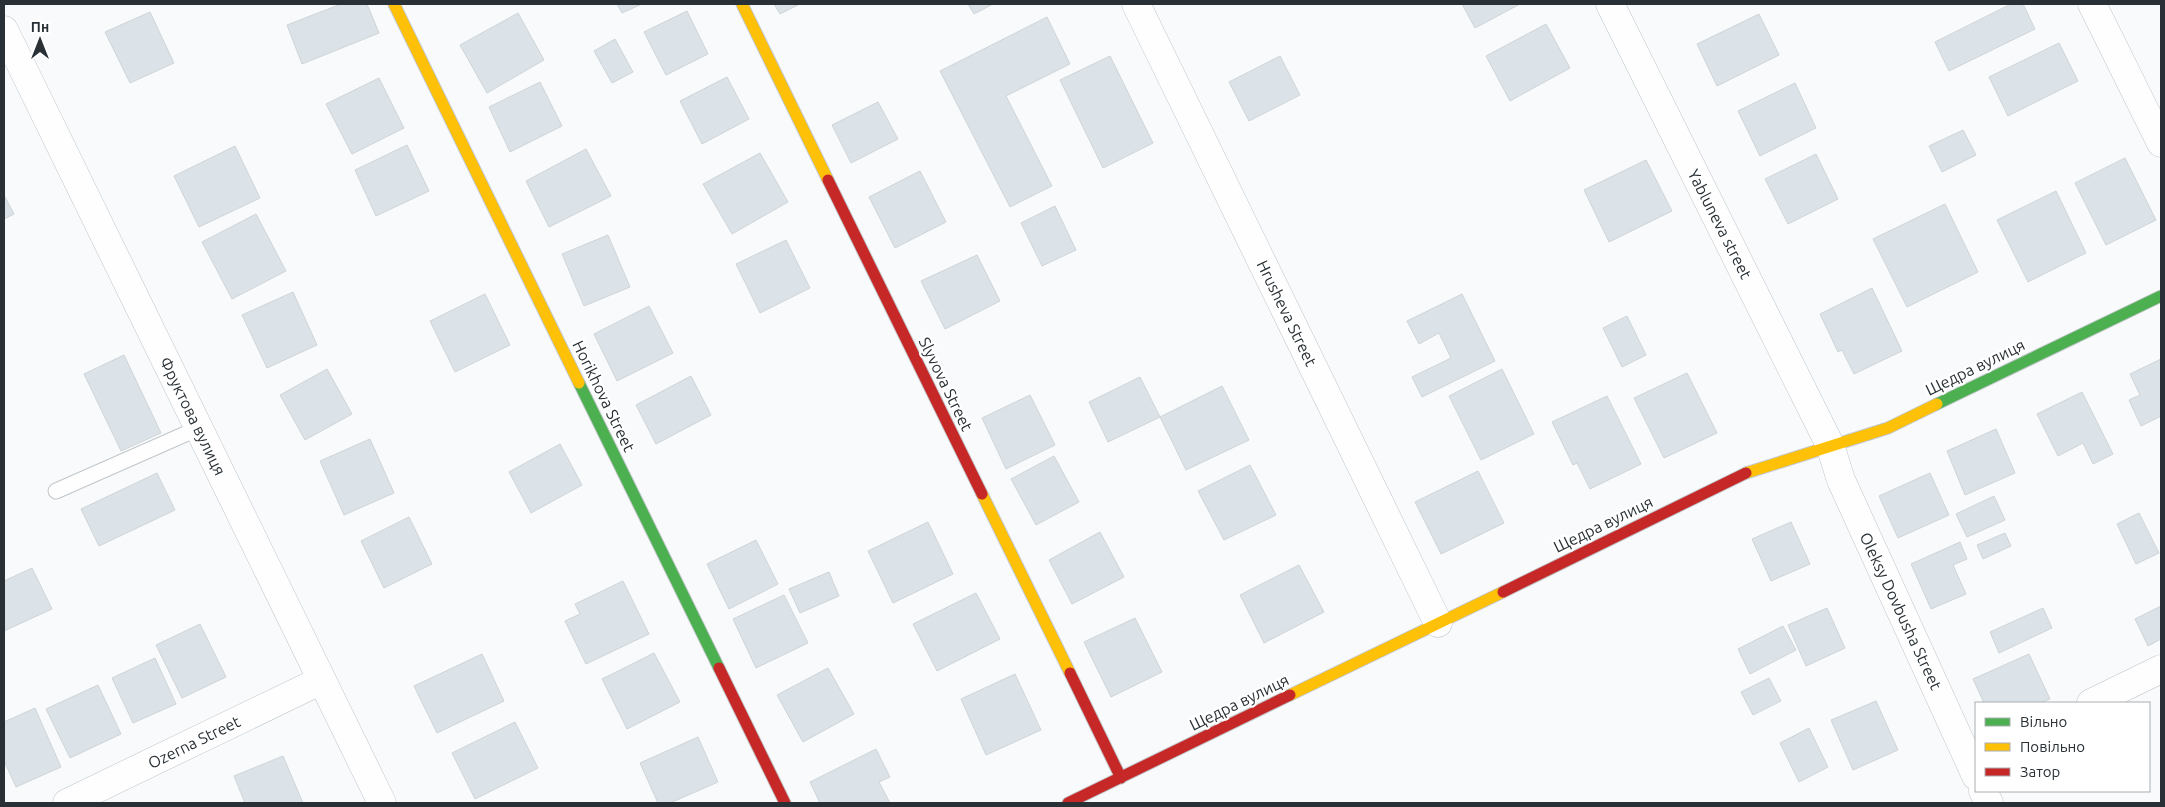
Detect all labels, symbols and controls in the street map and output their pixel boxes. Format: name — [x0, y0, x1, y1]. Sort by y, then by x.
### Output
north arrow — [15, 15, 65, 65]
text: Пн — [31, 19, 49, 35]
street label: Yabluneva street — [1685, 166, 1756, 282]
street label: Hrusheva Street — [1254, 257, 1321, 370]
street label: Slyvova Street — [916, 334, 977, 434]
street label: Щедра вулиця — [1922, 335, 2028, 399]
street label: Horikhova Street — [569, 338, 639, 455]
street label: Фруктова вулиця — [157, 354, 229, 478]
street label: Щедра вулиця — [1550, 492, 1656, 556]
street label: Oleksy Dovbusha Street — [1857, 530, 1946, 693]
street label: Щедра вулиця — [1186, 670, 1292, 734]
legend — [1975, 702, 2150, 792]
street label: Ozerna Street — [145, 712, 244, 772]
text: Вільно — [2020, 713, 2067, 730]
text: Повільно — [2020, 738, 2085, 755]
text: Затор — [2020, 763, 2060, 780]

